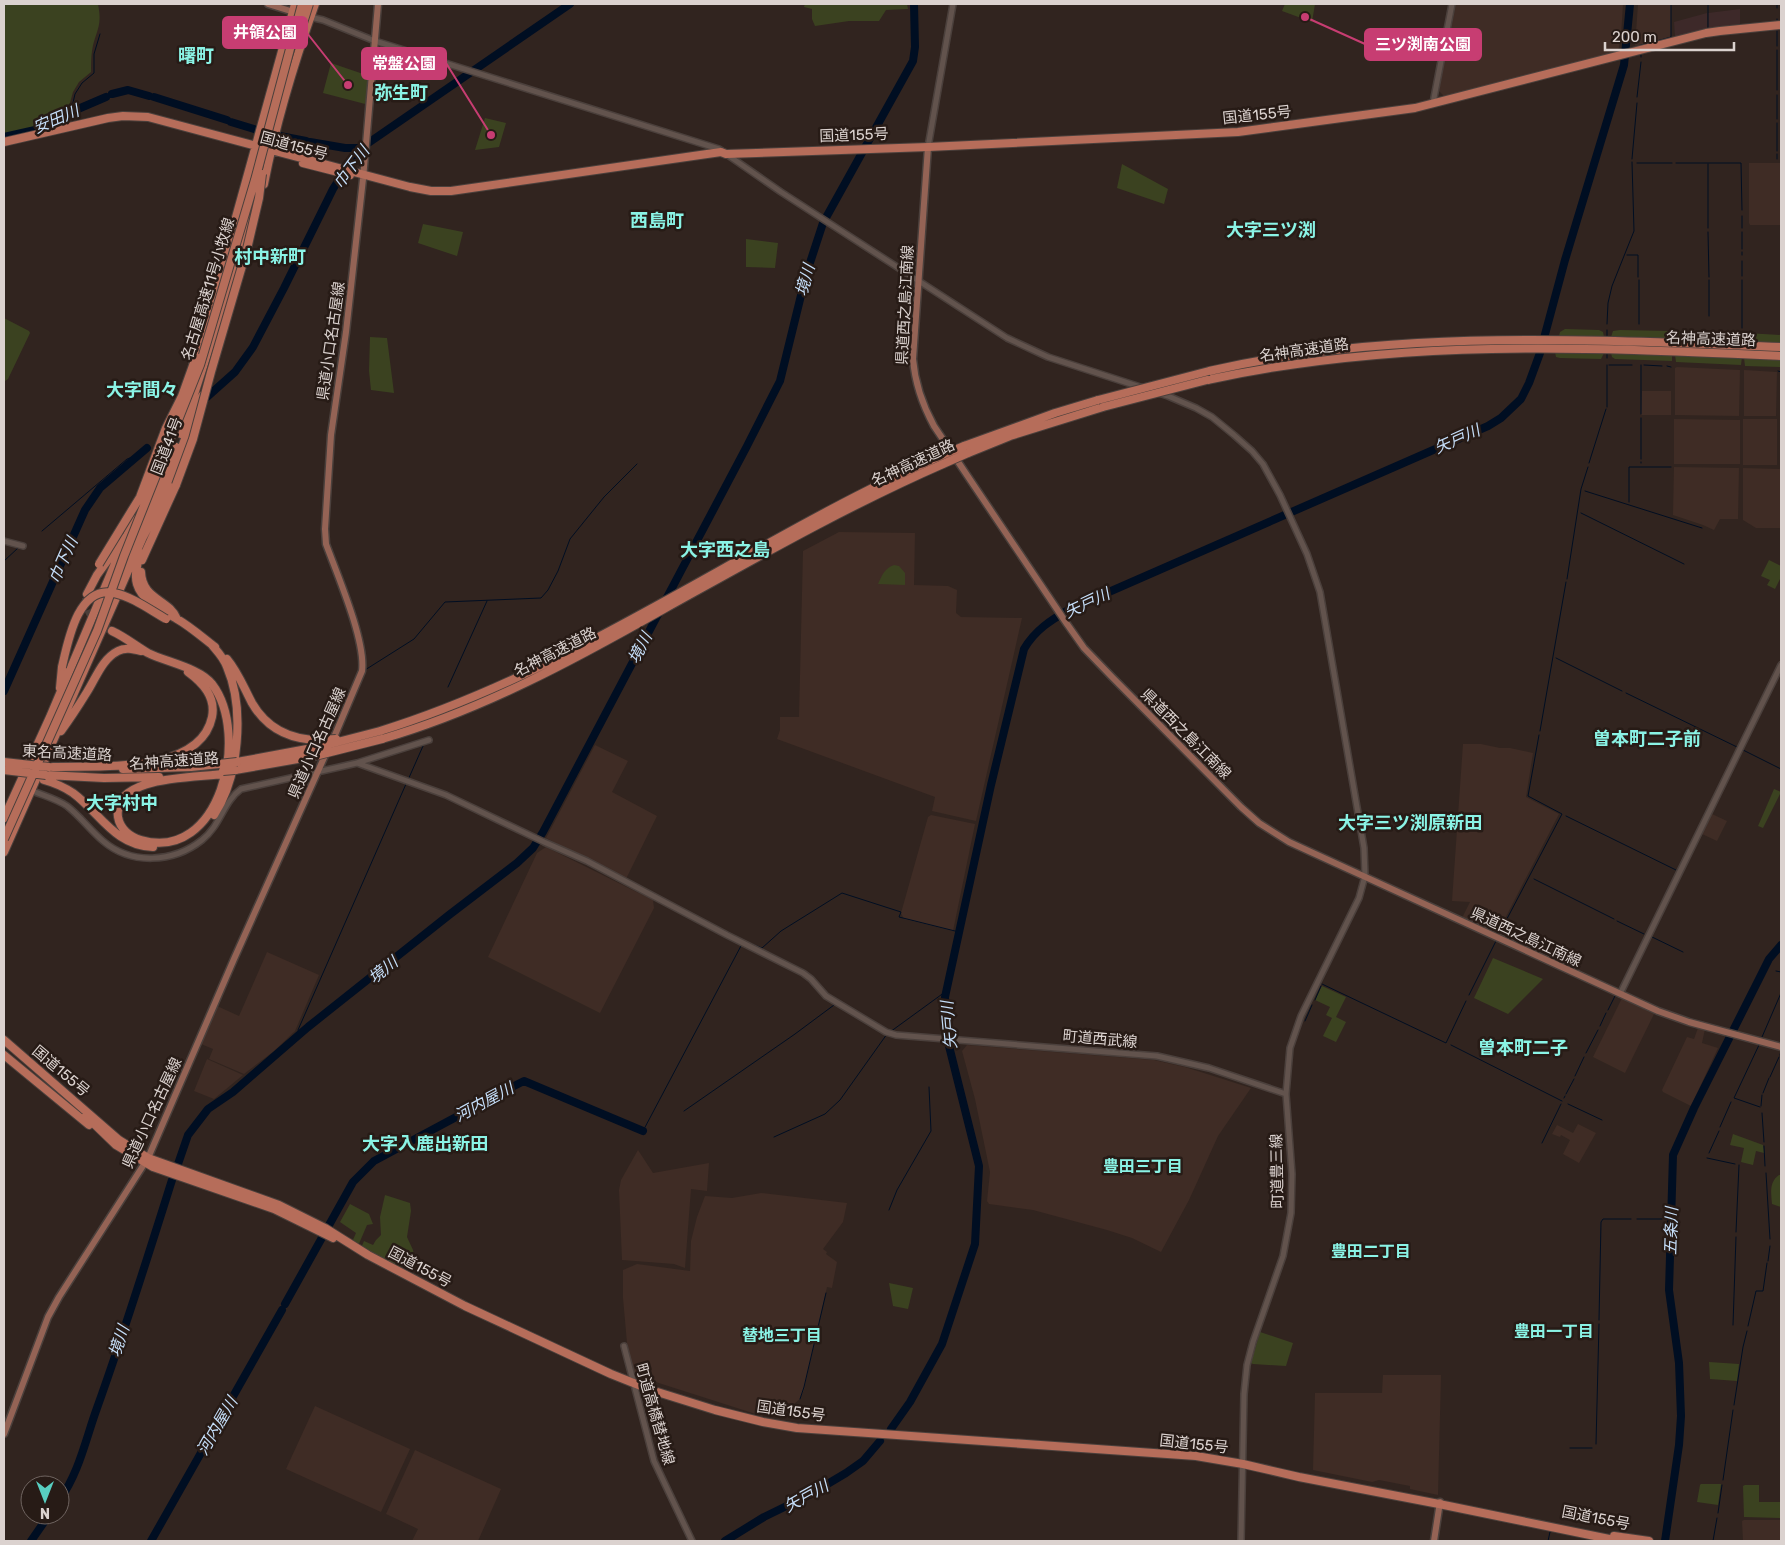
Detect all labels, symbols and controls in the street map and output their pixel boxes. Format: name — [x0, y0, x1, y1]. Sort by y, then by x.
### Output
callout: 井領公園 — [223, 17, 307, 48]
scale bar — [1605, 20, 1734, 52]
text: 井領公園 — [233, 23, 297, 42]
text: 200 m — [1612, 28, 1657, 46]
callout: 三ツ渕南公園 — [1365, 29, 1481, 60]
text: 三ツ渕南公園 — [1375, 35, 1471, 54]
district label: 曙町 — [178, 45, 214, 67]
callout: 常盤公園 — [362, 48, 446, 79]
text: 常盤公園 — [372, 54, 436, 73]
district label: 弥生町 — [374, 82, 428, 104]
water label: 安田川 — [30, 100, 84, 137]
street label: 国道155号 — [1222, 102, 1292, 128]
street label: 国道155号 — [819, 125, 889, 145]
street label: 国道155号 — [258, 128, 330, 164]
water label: 巾下川 — [329, 141, 374, 192]
district label: 西島町 — [630, 210, 684, 232]
street label: 名古屋高速11号小牧線 — [178, 216, 238, 362]
district label: 大字三ツ渕 — [1226, 219, 1316, 241]
street label: 県道西之島江南線 — [893, 245, 917, 365]
district label: 村中新町 — [234, 246, 306, 268]
water label: 境川 — [791, 260, 819, 298]
street label: 県道小口名古屋線 — [314, 280, 348, 402]
street label: 名神高速道路 — [1666, 328, 1756, 350]
street label: 名神高速道路 — [1258, 335, 1350, 365]
district label: 大字間々 — [106, 379, 178, 401]
street label: 国道41号 — [148, 415, 186, 477]
water label: 矢戸川 — [1431, 420, 1485, 457]
street label: 名神高速道路 — [868, 436, 958, 490]
water label: 巾下川 — [45, 532, 82, 586]
district label: 大字西之島 — [680, 539, 770, 561]
water label: 矢戸川 — [1061, 583, 1115, 622]
street label: 名神高速道路 — [511, 624, 599, 680]
water label: 境川 — [624, 628, 657, 667]
street label: 県道小口名古屋線 — [284, 685, 350, 801]
street label: 県道西之島江南線 — [1137, 685, 1235, 783]
district label: 曽本町二子前 — [1593, 728, 1701, 750]
street label: 東名高速道路 — [22, 742, 112, 764]
street label: 名神高速道路 — [128, 749, 220, 773]
district label: 大字村中 — [86, 792, 158, 814]
district label: 大字三ツ渕原新田 — [1338, 812, 1482, 834]
street label: 県道西之島江南線 — [1468, 903, 1584, 971]
water label: 境川 — [365, 951, 403, 987]
water label: 矢戸川 — [937, 998, 961, 1050]
street label: 町道西武線 — [1062, 1027, 1138, 1051]
district label: 曽本町二子 — [1478, 1037, 1568, 1059]
street label: 国道155号 — [29, 1042, 93, 1100]
street label: 県道小口名古屋線 — [118, 1055, 186, 1171]
water label: 河内屋川 — [451, 1078, 518, 1125]
district label: 大字入鹿出新田 — [362, 1133, 488, 1155]
street label: 町道豊三線 — [1267, 1133, 1287, 1209]
district label: 豊田三丁目 — [1103, 1157, 1183, 1176]
water label: 五条川 — [1661, 1205, 1681, 1255]
district label: 豊田二丁目 — [1331, 1242, 1411, 1261]
street label: 国道155号 — [385, 1243, 455, 1291]
water label: 境川 — [105, 1321, 134, 1359]
district label: 豊田一丁目 — [1514, 1322, 1594, 1341]
district label: 替地三丁目 — [742, 1326, 822, 1345]
street label: 町道高橋替地線 — [632, 1361, 678, 1467]
water label: 河内屋川 — [193, 1392, 242, 1458]
street label: 国道155号 — [755, 1397, 827, 1425]
street label: 国道155号 — [1159, 1431, 1229, 1457]
north arrow — [20, 1475, 70, 1525]
water label: 矢戸川 — [780, 1475, 833, 1516]
street label: 国道155号 — [1560, 1503, 1632, 1533]
text: N — [40, 1504, 50, 1521]

